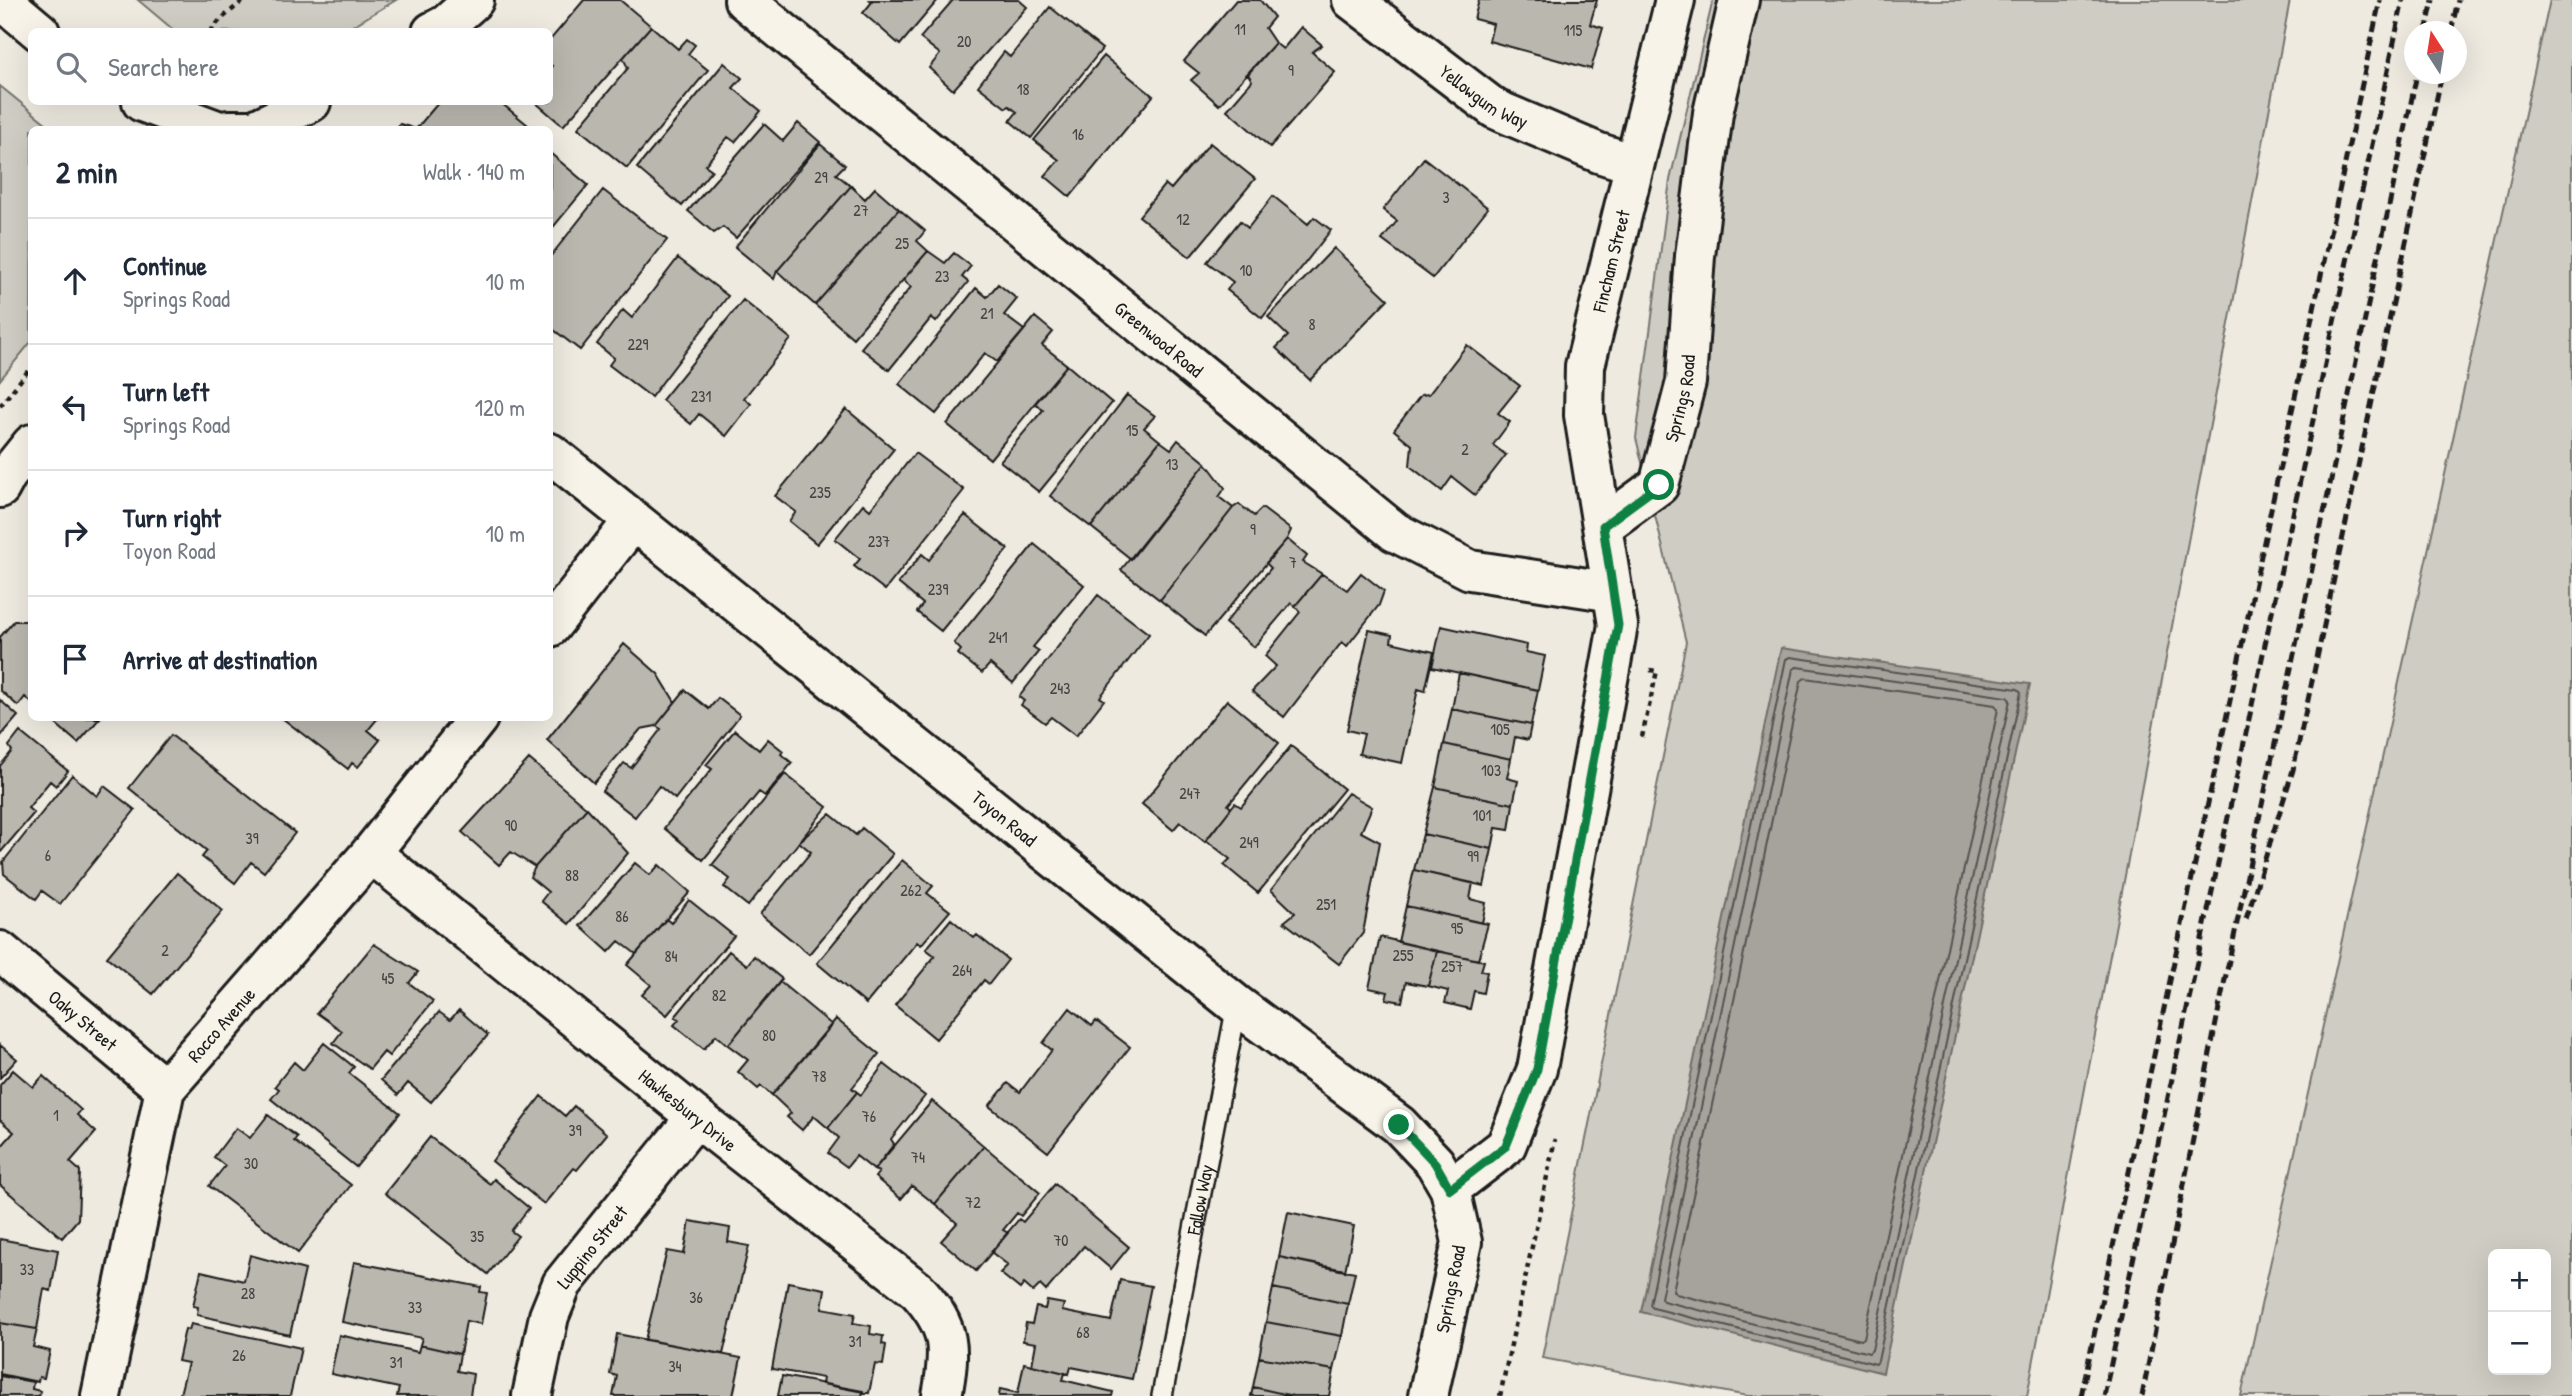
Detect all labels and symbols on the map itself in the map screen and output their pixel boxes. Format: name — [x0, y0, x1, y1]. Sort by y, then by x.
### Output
house number: 11 — [1234, 18, 1246, 40]
house number: 115 — [1564, 19, 1582, 41]
north arrow — [2404, 21, 2467, 84]
house number: 20 — [957, 30, 971, 52]
street label: Yellowgum Way — [1434, 58, 1532, 135]
house number: 9 — [1288, 59, 1294, 81]
house number: 18 — [1017, 78, 1029, 100]
house number: 16 — [1072, 123, 1084, 145]
house number: 29 — [814, 166, 828, 188]
house number: 3 — [1442, 186, 1450, 208]
house number: 27 — [853, 199, 869, 221]
street label: Fincham Street — [1586, 207, 1636, 316]
house number: 12 — [1176, 208, 1190, 230]
house number: 25 — [895, 232, 909, 254]
house number: 10 — [1240, 259, 1252, 281]
house number: 23 — [935, 265, 949, 287]
street label: Greenwood Road — [1109, 295, 1209, 384]
house number: 21 — [980, 302, 994, 324]
house number: 8 — [1309, 313, 1316, 335]
house number: 229 — [628, 333, 649, 355]
street label: Springs Road — [1658, 353, 1701, 444]
house number: 231 — [691, 385, 711, 407]
house number: 15 — [1126, 419, 1139, 441]
house number: 2 — [1461, 438, 1469, 460]
house number: 13 — [1166, 453, 1178, 475]
route start — [1643, 469, 1674, 500]
house number: 235 — [809, 481, 831, 503]
house number: 9 — [1250, 518, 1256, 540]
house number: 237 — [868, 530, 890, 552]
house number: 7 — [1289, 551, 1297, 573]
house number: 239 — [928, 578, 948, 600]
house number: 241 — [988, 626, 1008, 648]
house number: 243 — [1050, 677, 1070, 699]
house number: 105 — [1490, 718, 1510, 740]
house number: 103 — [1481, 759, 1501, 781]
house number: 247 — [1179, 782, 1201, 804]
street label: Toyon Road — [967, 784, 1043, 853]
house number: 101 — [1473, 804, 1492, 826]
house number: 90 — [504, 814, 518, 836]
house number: 39 — [245, 827, 259, 849]
house number: 249 — [1239, 831, 1259, 853]
house number: 6 — [45, 844, 51, 866]
house number: 99 — [1467, 845, 1479, 867]
house number: 88 — [565, 864, 579, 886]
house number: 262 — [900, 879, 922, 901]
house number: 251 — [1316, 893, 1336, 915]
house number: 86 — [615, 905, 629, 927]
house number: 95 — [1451, 917, 1464, 939]
house number: 2 — [161, 939, 169, 961]
house number: 255 — [1392, 944, 1414, 966]
house number: 84 — [665, 945, 677, 967]
house number: 257 — [1441, 955, 1463, 977]
house number: 264 — [952, 959, 972, 981]
house number: 45 — [382, 967, 395, 989]
street label: Rocco Avenue — [181, 981, 261, 1068]
street label: Oaky Street — [43, 984, 123, 1057]
house number: 82 — [712, 984, 727, 1006]
house number: 80 — [762, 1024, 776, 1046]
street label: Hawkesbury Drive — [633, 1063, 743, 1158]
house number: 78 — [812, 1065, 826, 1087]
house number: 1 — [53, 1104, 59, 1126]
house number: 76 — [862, 1105, 876, 1127]
route end — [1383, 1109, 1414, 1140]
house number: 39 — [568, 1119, 582, 1141]
house number: 74 — [911, 1146, 925, 1168]
house number: 30 — [244, 1152, 258, 1174]
street label: Fallow Way — [1180, 1162, 1219, 1238]
house number: 72 — [965, 1191, 981, 1213]
street label: Luppino Street — [550, 1199, 634, 1294]
house number: 35 — [470, 1225, 484, 1247]
house number: 70 — [1053, 1229, 1069, 1251]
street label: Springs Road — [1429, 1243, 1471, 1335]
house number: 33 — [20, 1258, 34, 1280]
house number: 28 — [241, 1282, 255, 1304]
house number: 36 — [689, 1286, 703, 1308]
house number: 33 — [408, 1296, 422, 1318]
house number: 68 — [1076, 1321, 1090, 1343]
house number: 31 — [849, 1330, 862, 1352]
house number: 26 — [232, 1344, 246, 1366]
house number: 31 — [390, 1351, 403, 1373]
house number: 34 — [668, 1355, 682, 1377]

